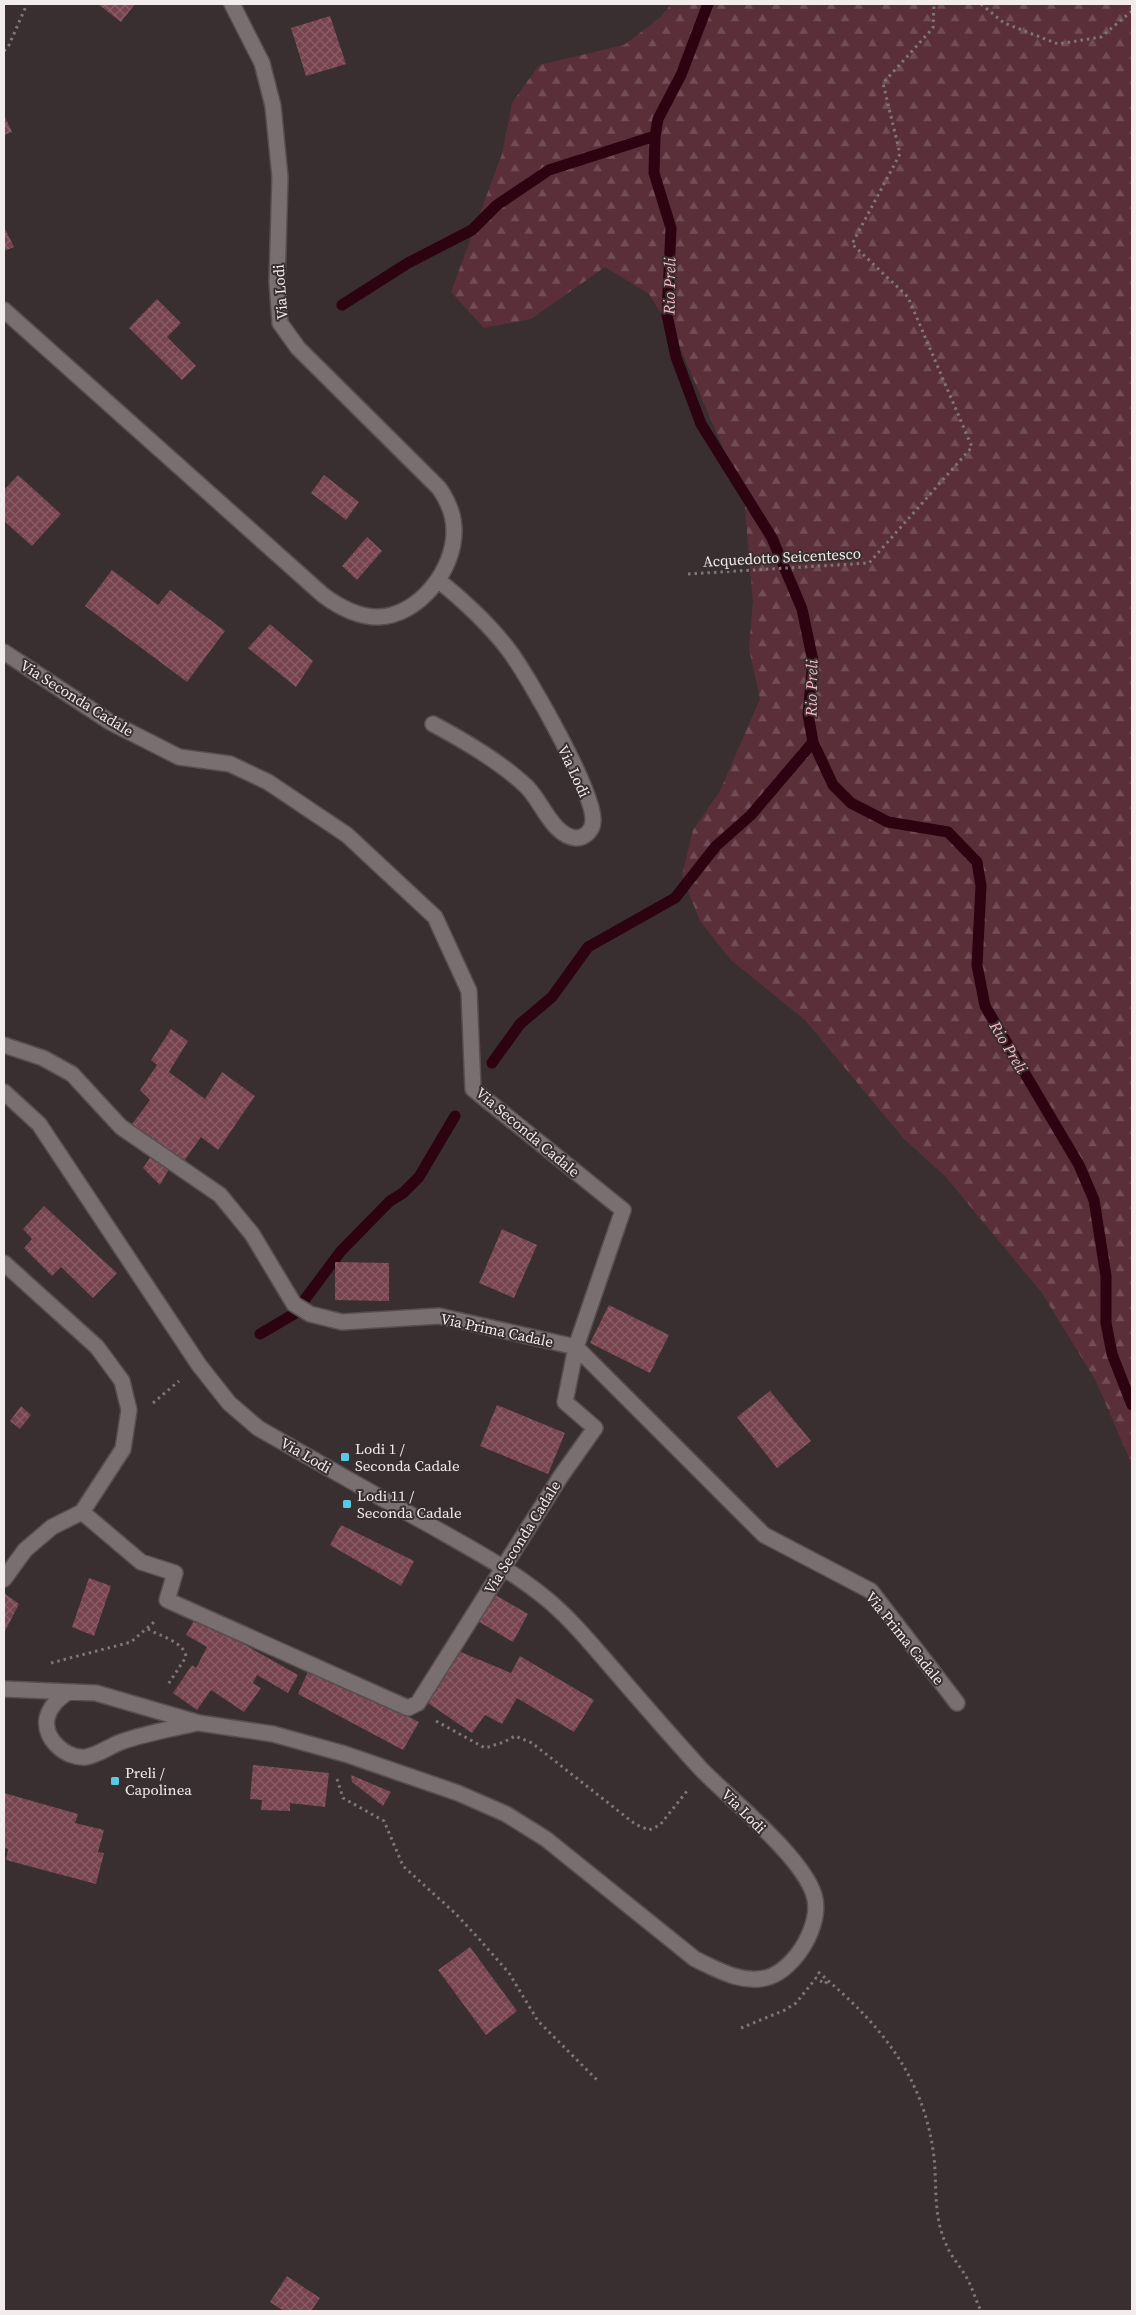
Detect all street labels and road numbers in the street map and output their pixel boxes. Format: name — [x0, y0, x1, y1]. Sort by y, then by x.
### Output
street label: Via Lodi — [268, 264, 292, 320]
street label: Acquedotto Seicentesco — [702, 542, 862, 572]
street label: Via Seconda Cadale — [16, 655, 138, 742]
street label: Via Lodi — [553, 741, 595, 801]
street label: Via Seconda Cadale — [471, 1082, 585, 1182]
street label: Via Prima Cadale — [439, 1308, 556, 1352]
street label: Via Lodi — [277, 1432, 335, 1478]
street label: Via Seconda Cadale — [479, 1476, 566, 1598]
street label: Via Prima Cadale — [861, 1587, 949, 1689]
street label: Via Lodi — [717, 1784, 771, 1838]

